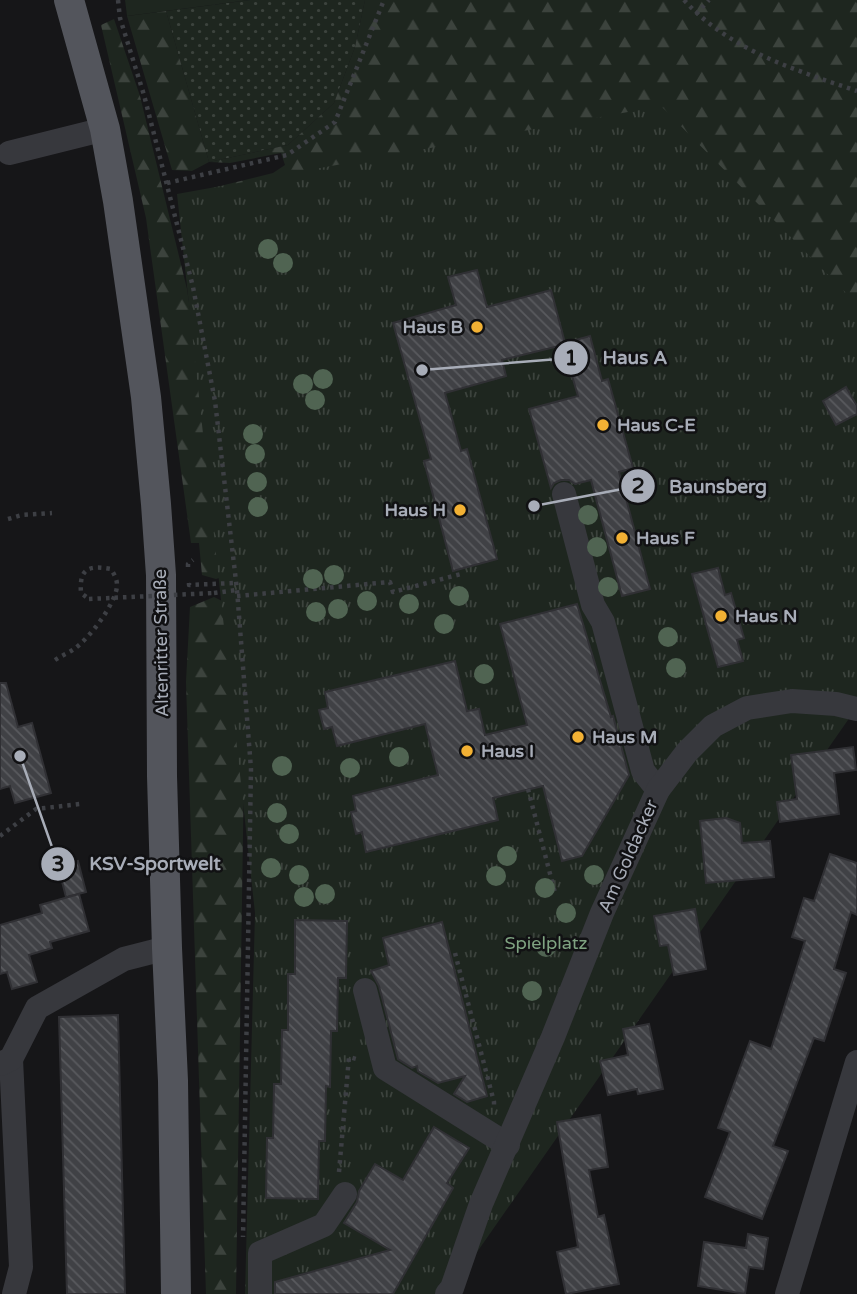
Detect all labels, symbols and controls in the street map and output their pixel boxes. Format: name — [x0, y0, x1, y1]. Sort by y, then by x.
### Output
place label: Haus B — [403, 316, 463, 338]
marker: Haus B — [469, 319, 485, 335]
callout: Haus A — [553, 338, 681, 378]
text: 1 — [564, 346, 578, 371]
text: Haus A — [603, 347, 667, 369]
place label: Haus C-E — [617, 414, 696, 436]
marker: Haus C-E — [595, 417, 611, 433]
callout: Baunsberg — [621, 466, 781, 506]
text: 2 — [631, 474, 645, 499]
text: Baunsberg — [669, 476, 767, 499]
place label: Haus H — [384, 499, 446, 521]
marker: Haus H — [452, 502, 468, 518]
place label: Haus F — [636, 527, 695, 549]
marker: Haus F — [614, 530, 630, 546]
street label: Altenritter Straße — [149, 569, 173, 717]
place label: Haus N — [735, 605, 797, 627]
marker: Haus N — [713, 608, 729, 624]
place label: Haus M — [592, 726, 657, 748]
marker: Haus M — [570, 729, 586, 745]
place label: Haus I — [481, 740, 534, 762]
marker: Haus I — [459, 743, 475, 759]
street label: Am Goldacker — [593, 796, 663, 916]
callout: KSV-Sportwelt — [41, 844, 235, 884]
text: 3 — [51, 852, 65, 877]
text: KSV-Sportwelt — [89, 853, 221, 876]
park label: Spielplatz — [504, 932, 588, 954]

